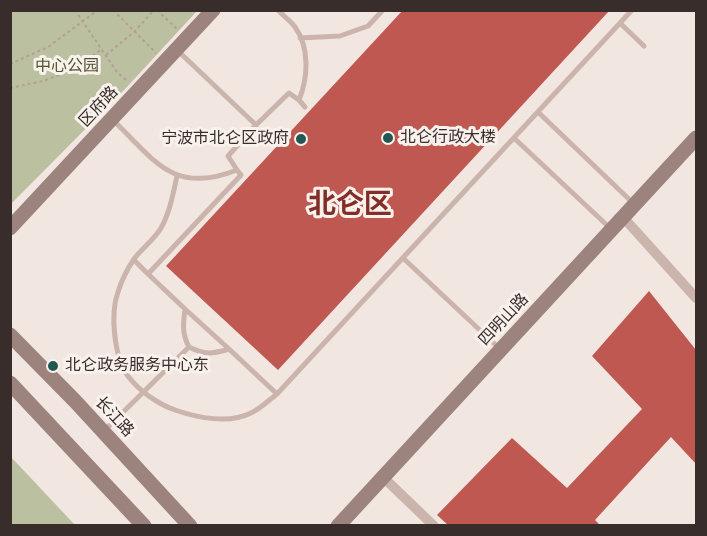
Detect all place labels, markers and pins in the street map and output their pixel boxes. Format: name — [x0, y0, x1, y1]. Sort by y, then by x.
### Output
place label: 北仑行政大楼 — [400, 128, 496, 148]
place label: 宁波市北仑区政府 — [161, 129, 289, 149]
marker: 北仑行政大楼 — [381, 131, 395, 145]
marker: 宁波市北仑区政府 — [294, 132, 308, 146]
place label: 北仑政务服务中心东 — [65, 356, 209, 376]
marker: 北仑政务服务中心东 — [46, 359, 60, 373]

